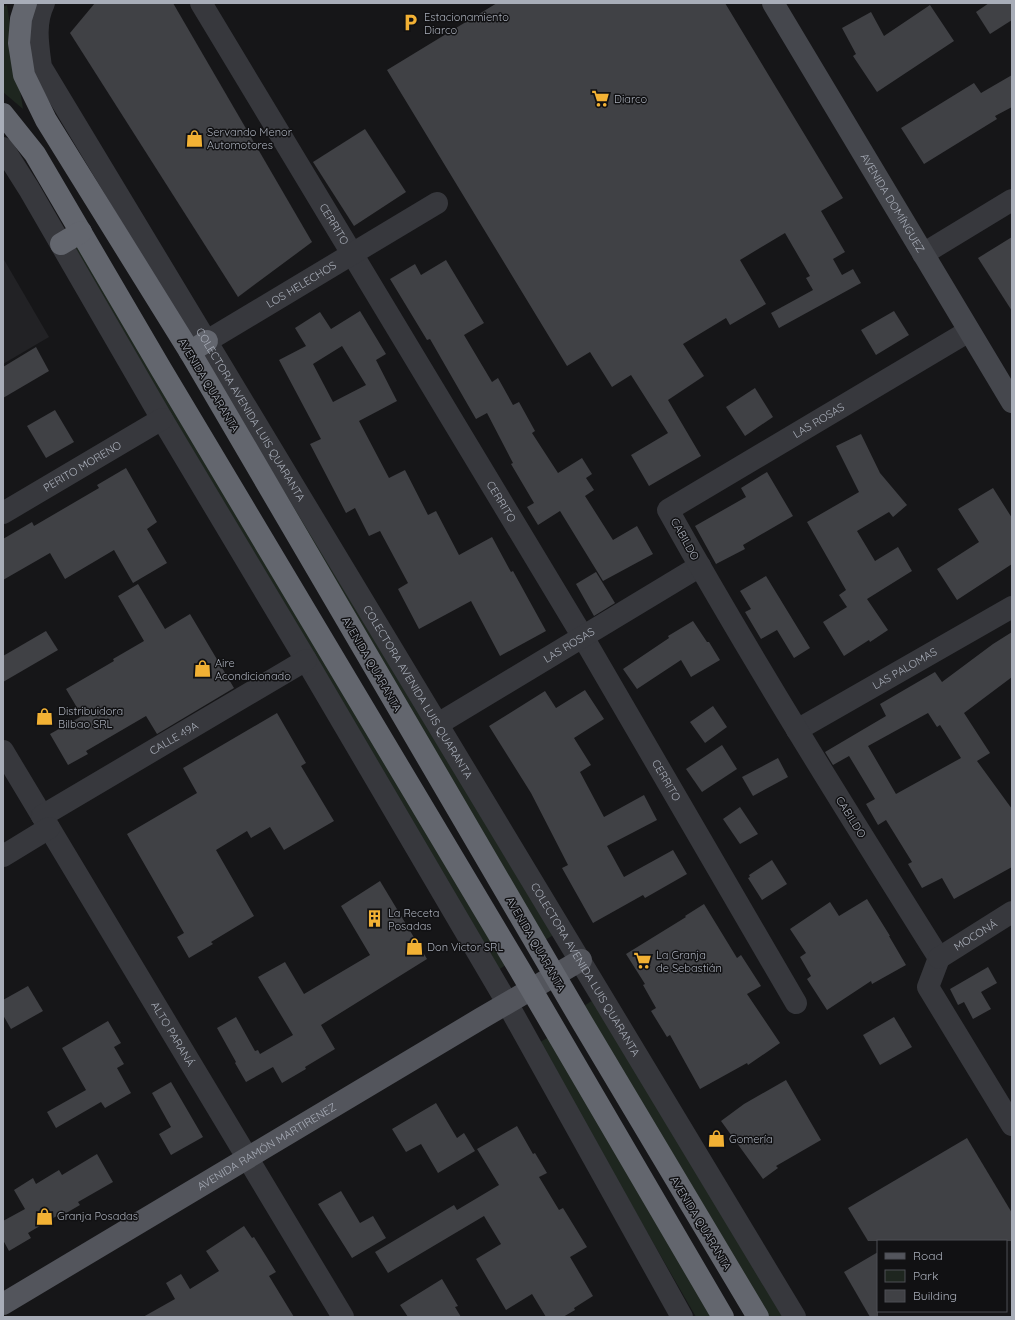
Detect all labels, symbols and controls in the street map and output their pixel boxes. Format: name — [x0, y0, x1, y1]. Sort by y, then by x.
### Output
place label: Estacionamiento Diarco — [424, 10, 509, 37]
parking icon: Estacionamiento Diarco — [401, 13, 421, 33]
supermarket icon: Diarco — [591, 89, 611, 109]
place label: Diarco — [614, 92, 648, 106]
place label: Servando Menor Automotores — [207, 125, 293, 152]
shop icon: Servando Menor Automotores — [184, 128, 204, 148]
street label: AVENIDA DOMÍNGUEZ — [858, 151, 928, 255]
street label: CERRITO — [316, 201, 352, 247]
street label: LOS HELECHOS — [264, 258, 339, 311]
street label: COLECTORA AVENIDA LUIS QUARANTA — [193, 325, 308, 504]
street label: AVENIDA QUARANTA — [175, 335, 243, 435]
street label: LAS ROSAS — [790, 400, 847, 441]
street label: PERITO MORENO — [41, 438, 124, 495]
street label: CERRITO — [484, 478, 519, 525]
street label: CABILDO — [668, 515, 702, 563]
street label: COLECTORA AVENIDA LUIS QUARANTA — [360, 603, 476, 781]
street label: AVENIDA QUARANTA — [339, 614, 405, 714]
street label: LAS ROSAS — [541, 624, 597, 666]
street label: LAS PALOMAS — [870, 644, 939, 692]
place label: Aire Acondicionado — [215, 656, 291, 683]
shop icon: Aire Acondicionado — [192, 659, 212, 679]
place label: Distribuidora Bilbao SRL — [58, 704, 123, 731]
shop icon: Distribuidora Bilbao SRL — [35, 707, 55, 727]
street label: CALLE 49A — [147, 718, 201, 758]
street label: CERRITO — [649, 757, 684, 804]
street label: CABILDO — [833, 794, 869, 840]
street label: COLECTORA AVENIDA LUIS QUARANTA — [528, 880, 643, 1059]
street label: AVENIDA QUARANTA — [503, 894, 569, 994]
place label: La Receta Posadas — [388, 906, 439, 933]
building icon: La Receta Posadas — [365, 909, 385, 929]
street label: MOCONÁ — [951, 916, 1000, 954]
shop icon: Don Victor SRL — [404, 937, 424, 957]
place label: Don Victor SRL — [427, 940, 503, 954]
place label: La Granja de Sebastián — [656, 948, 722, 975]
supermarket icon: La Granja de Sebastián — [633, 951, 653, 971]
street label: ALTO PARANÁ — [148, 999, 198, 1069]
street label: AVENIDA RAMÓN MARTIRENEZ — [195, 1100, 339, 1193]
shop icon: Gomería — [706, 1129, 726, 1149]
place label: Gomería — [729, 1132, 773, 1146]
street label: AVENIDA QUARANTA — [667, 1173, 735, 1273]
shop icon: Granja Posadas — [34, 1206, 54, 1226]
place label: Granja Posadas — [57, 1209, 138, 1223]
legend — [877, 1240, 1007, 1312]
text: Road — [913, 1248, 943, 1263]
text: Park — [913, 1268, 938, 1283]
text: Building — [913, 1288, 957, 1303]

